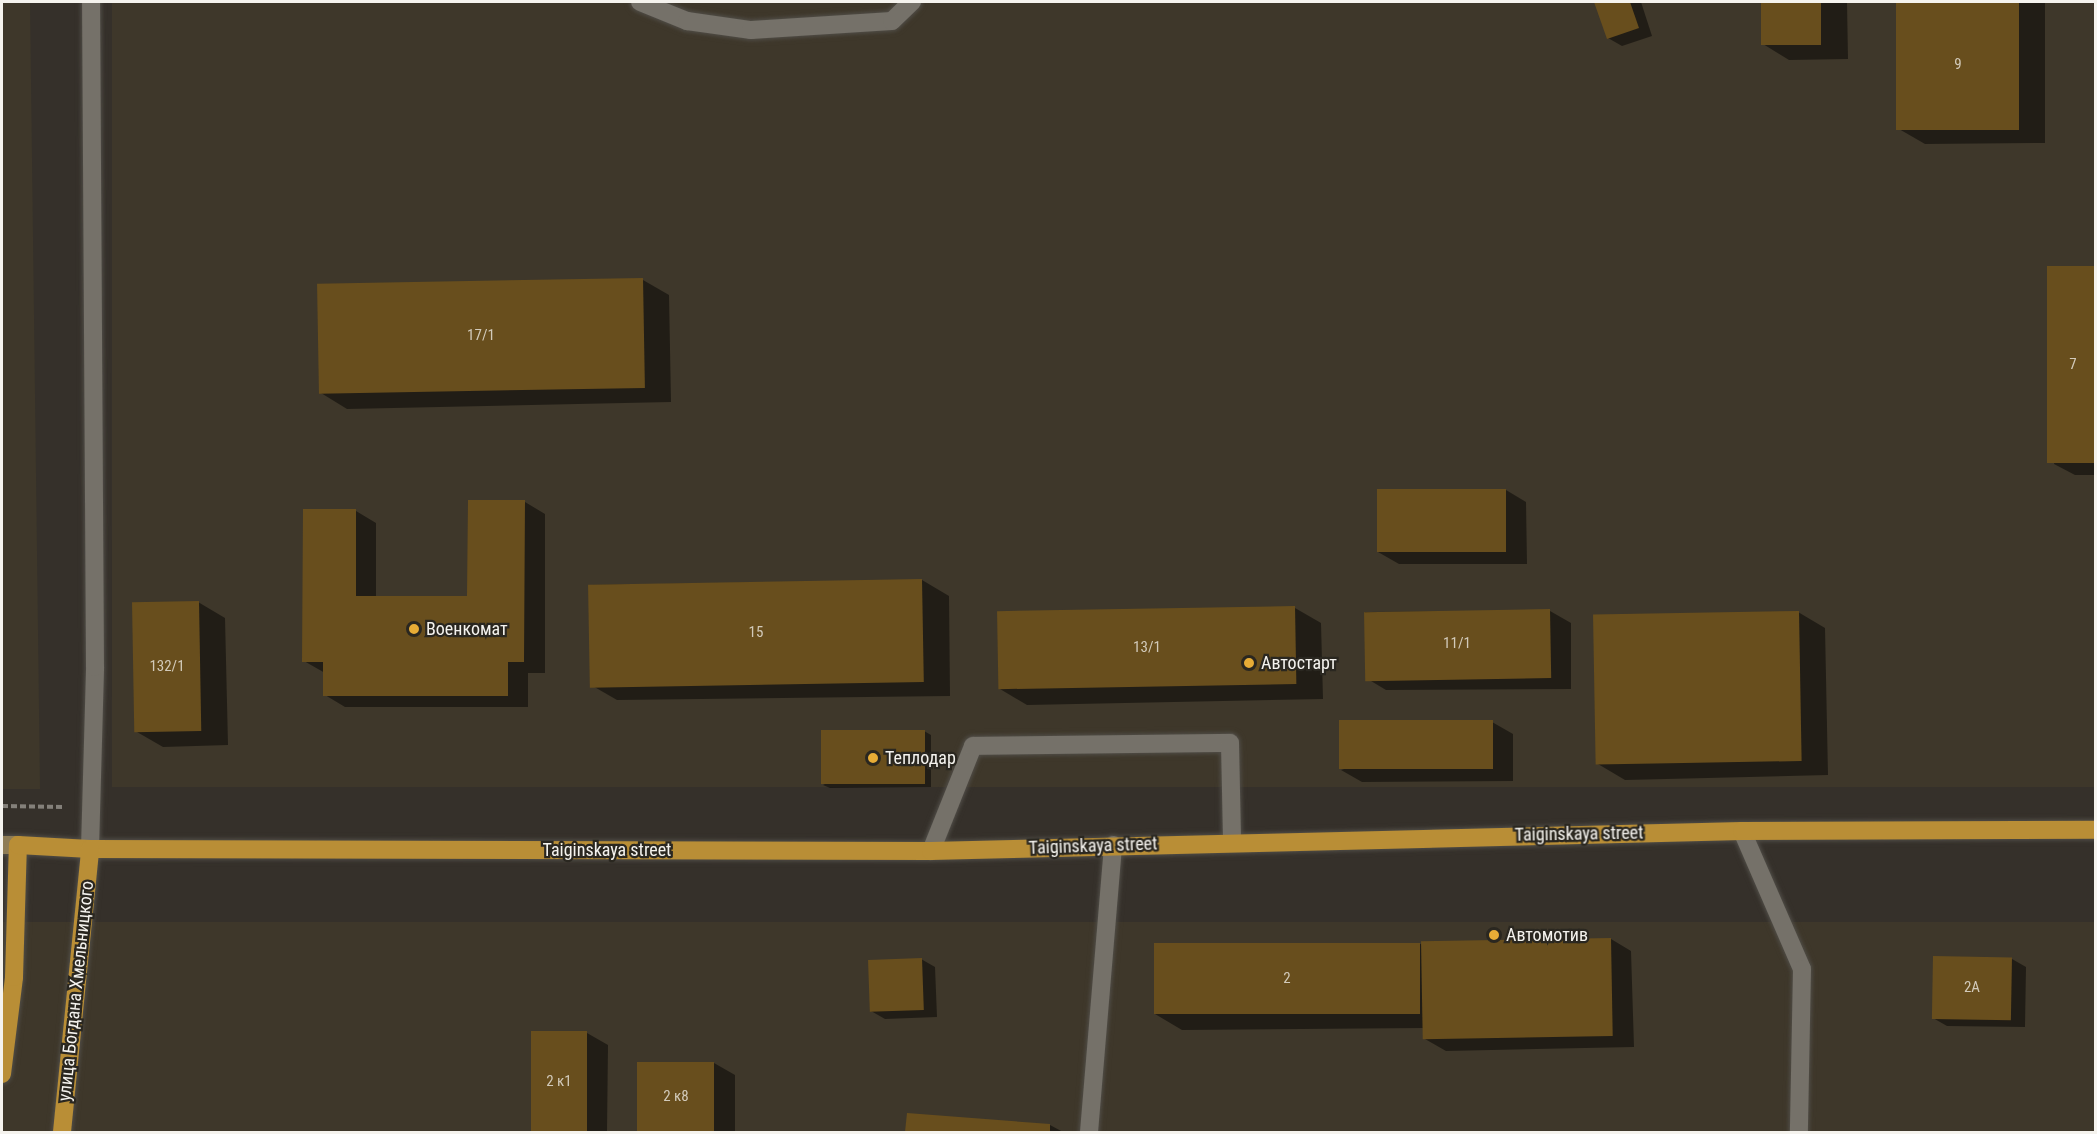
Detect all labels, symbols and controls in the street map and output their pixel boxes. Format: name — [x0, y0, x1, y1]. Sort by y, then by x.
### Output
house number: 9 — [1954, 56, 1962, 74]
house number: 17/1 — [467, 327, 495, 345]
house number: 7 — [2069, 356, 2077, 374]
place label: Военкомат — [426, 618, 508, 640]
marker: Военкомат — [407, 622, 421, 636]
house number: 15 — [749, 624, 763, 642]
house number: 11/1 — [1443, 635, 1471, 653]
house number: 13/1 — [1133, 639, 1161, 657]
place label: Автостарт — [1261, 652, 1337, 674]
marker: Автостарт — [1242, 656, 1256, 670]
house number: 132/1 — [149, 658, 185, 676]
place label: Теплодар — [885, 747, 956, 769]
marker: Теплодар — [866, 751, 880, 765]
street label: Taiginskaya street — [1514, 822, 1644, 846]
street label: Taiginskaya street — [1028, 833, 1158, 859]
street label: Taiginskaya street — [543, 839, 671, 861]
street label: улица Богдана Хмельницкого — [54, 880, 98, 1102]
place label: Автомотив — [1506, 924, 1588, 946]
marker: Автомотив — [1487, 928, 1501, 942]
house number: 2 — [1283, 970, 1291, 988]
house number: 2А — [1964, 979, 1980, 997]
house number: 2 к1 — [546, 1073, 572, 1091]
house number: 2 к8 — [663, 1088, 689, 1106]

